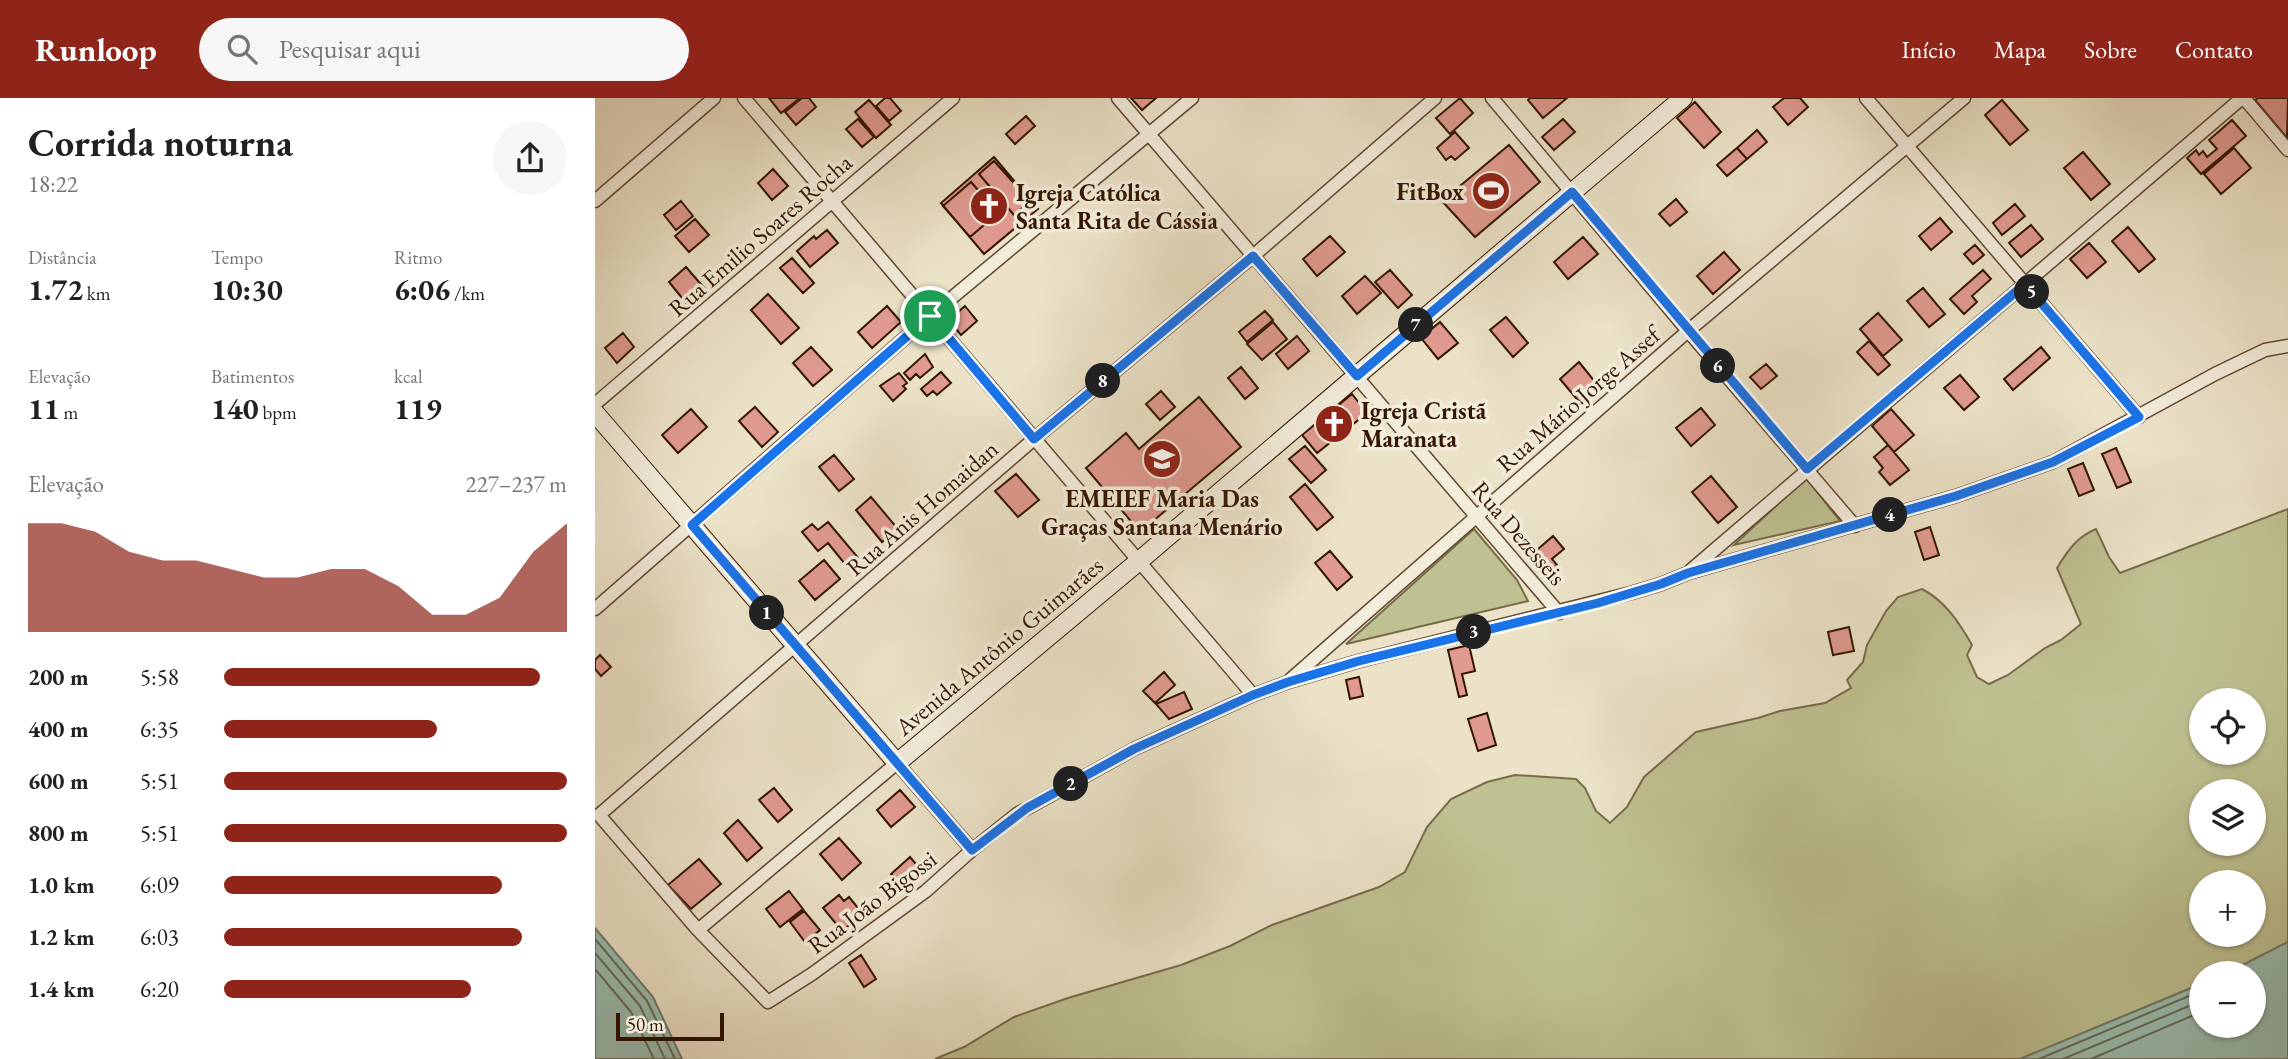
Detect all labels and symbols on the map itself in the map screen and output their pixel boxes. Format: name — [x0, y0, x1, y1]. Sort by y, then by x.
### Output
street label: Rua Emilio Soares Rocha — [662, 146, 859, 323]
sports icon: FitBox — [1470, 170, 1512, 212]
place label: FitBox — [1396, 176, 1464, 207]
place label: Igreja Católica Santa Rita de Cássia — [1016, 177, 1218, 236]
church icon: Igreja Católica Santa Rita de Cássia — [968, 185, 1010, 227]
pin: 5 — [2015, 274, 2049, 310]
pin — [900, 286, 960, 346]
pin: 7 — [1399, 308, 1433, 342]
street label: Rua Mário Jorge Assef — [1490, 317, 1669, 479]
pin: 6 — [1701, 348, 1735, 384]
pin: 8 — [1085, 364, 1121, 398]
place label: Igreja Cristã Maranata — [1361, 395, 1487, 454]
church icon: Igreja Cristã Maranata — [1313, 403, 1355, 445]
street label: Rua Anis Homaidan — [839, 433, 1005, 583]
school or university icon: EMEIEF Maria Das Graças Santana Menário — [1141, 438, 1183, 480]
street label: Rua Dezesseis — [1465, 474, 1573, 592]
place label: EMEIEF Maria Das Graças Santana Menário — [1041, 483, 1283, 542]
pin: 4 — [1873, 498, 1907, 532]
street label: Avenida Antônio Guimarães — [888, 550, 1109, 743]
pin: 1 — [749, 596, 785, 630]
pin: 3 — [1457, 614, 1491, 650]
pin: 2 — [1053, 766, 1089, 802]
street label: Rua João Bigossi — [801, 843, 943, 961]
scale bar — [616, 1010, 725, 1042]

